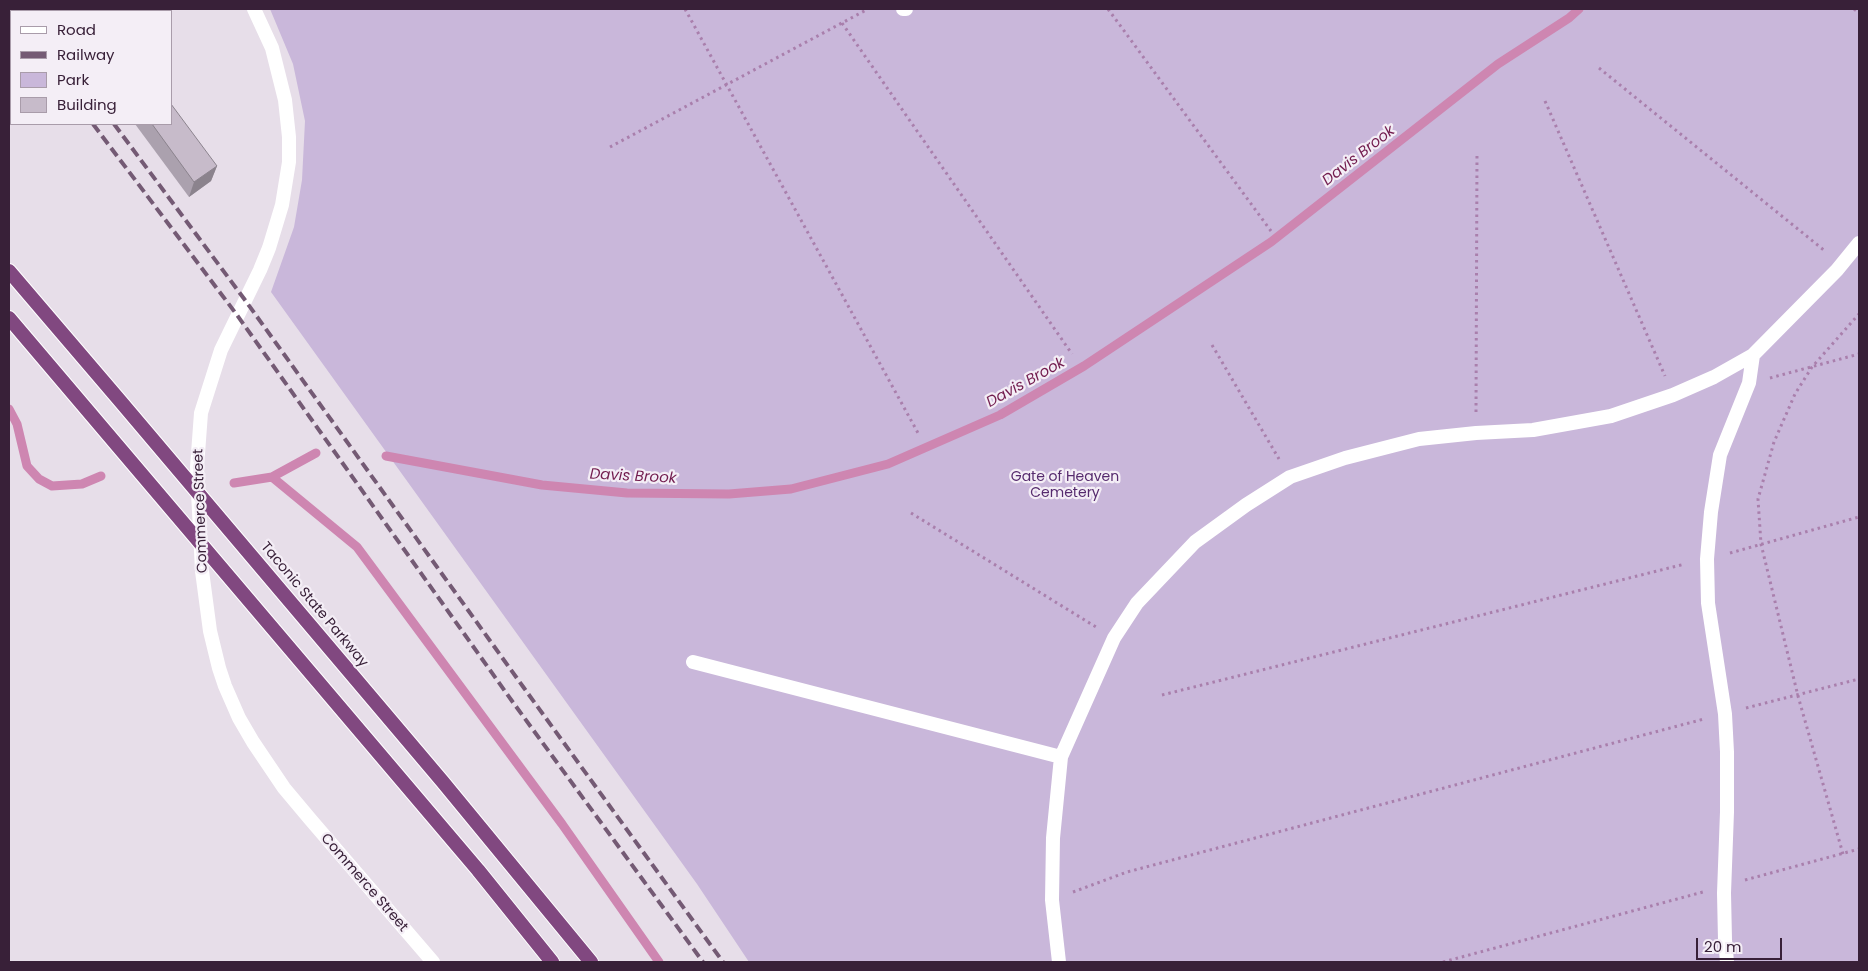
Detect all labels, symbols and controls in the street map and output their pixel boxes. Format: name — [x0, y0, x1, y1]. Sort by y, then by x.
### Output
legend — [10, 10, 172, 125]
text: Road — [57, 19, 96, 40]
text: Railway — [57, 44, 115, 65]
text: Park — [57, 69, 89, 90]
text: Building — [57, 94, 117, 115]
water label: Davis Brook — [1319, 122, 1399, 190]
water label: Davis Brook — [984, 354, 1068, 412]
street label: Commerce Street — [190, 449, 212, 573]
water label: Davis Brook — [589, 466, 677, 488]
park label: Gate of Heaven Cemetery — [1011, 469, 1119, 502]
street label: Taconic State Parkway — [257, 539, 371, 671]
street label: Commerce Street — [317, 831, 411, 935]
scale bar — [1698, 928, 1784, 960]
text: 20 m — [1704, 936, 1742, 957]

